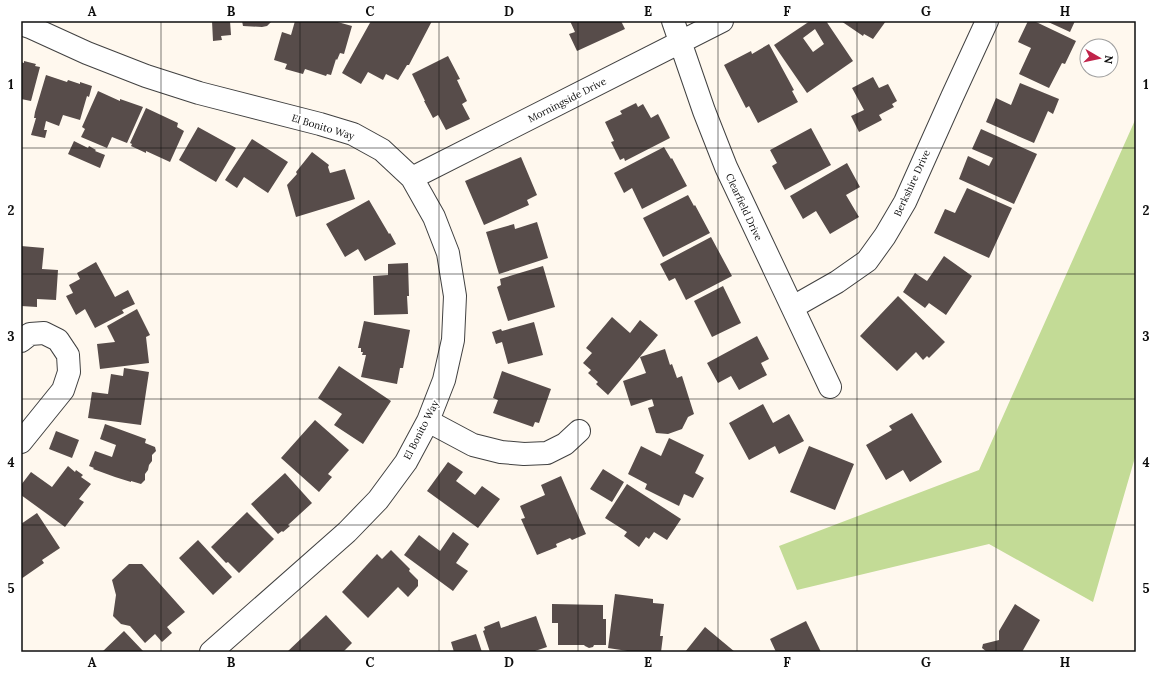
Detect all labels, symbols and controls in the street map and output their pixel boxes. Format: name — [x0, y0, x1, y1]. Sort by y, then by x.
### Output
text: A — [88, 3, 97, 20]
text: B — [227, 3, 236, 20]
text: C — [366, 3, 375, 20]
text: D — [504, 3, 514, 20]
text: E — [644, 3, 652, 20]
text: F — [783, 3, 791, 20]
text: G — [921, 3, 931, 20]
text: H — [1060, 3, 1070, 20]
north arrow — [1079, 38, 1119, 78]
text: N — [1101, 54, 1116, 65]
street label: Morningside Drive — [526, 74, 609, 125]
text: 1 — [8, 76, 14, 93]
text: 1 — [1143, 76, 1149, 93]
street label: El Bonito Way — [290, 111, 357, 143]
street label: Berkshire Drive — [891, 147, 933, 218]
street label: Clearfield Drive — [723, 171, 765, 243]
text: 2 — [8, 202, 15, 219]
text: 2 — [1143, 202, 1150, 219]
text: 3 — [7, 328, 15, 345]
text: 3 — [1142, 328, 1150, 345]
street label: El Bonito Way — [400, 397, 442, 462]
text: 4 — [7, 454, 15, 471]
text: 4 — [1142, 454, 1150, 471]
text: 5 — [7, 580, 15, 597]
text: 5 — [1142, 580, 1150, 597]
text: A — [88, 654, 97, 671]
text: B — [227, 654, 236, 671]
text: C — [366, 654, 375, 671]
text: D — [504, 654, 514, 671]
text: E — [644, 654, 652, 671]
text: F — [783, 654, 791, 671]
text: G — [921, 654, 931, 671]
text: H — [1060, 654, 1070, 671]

